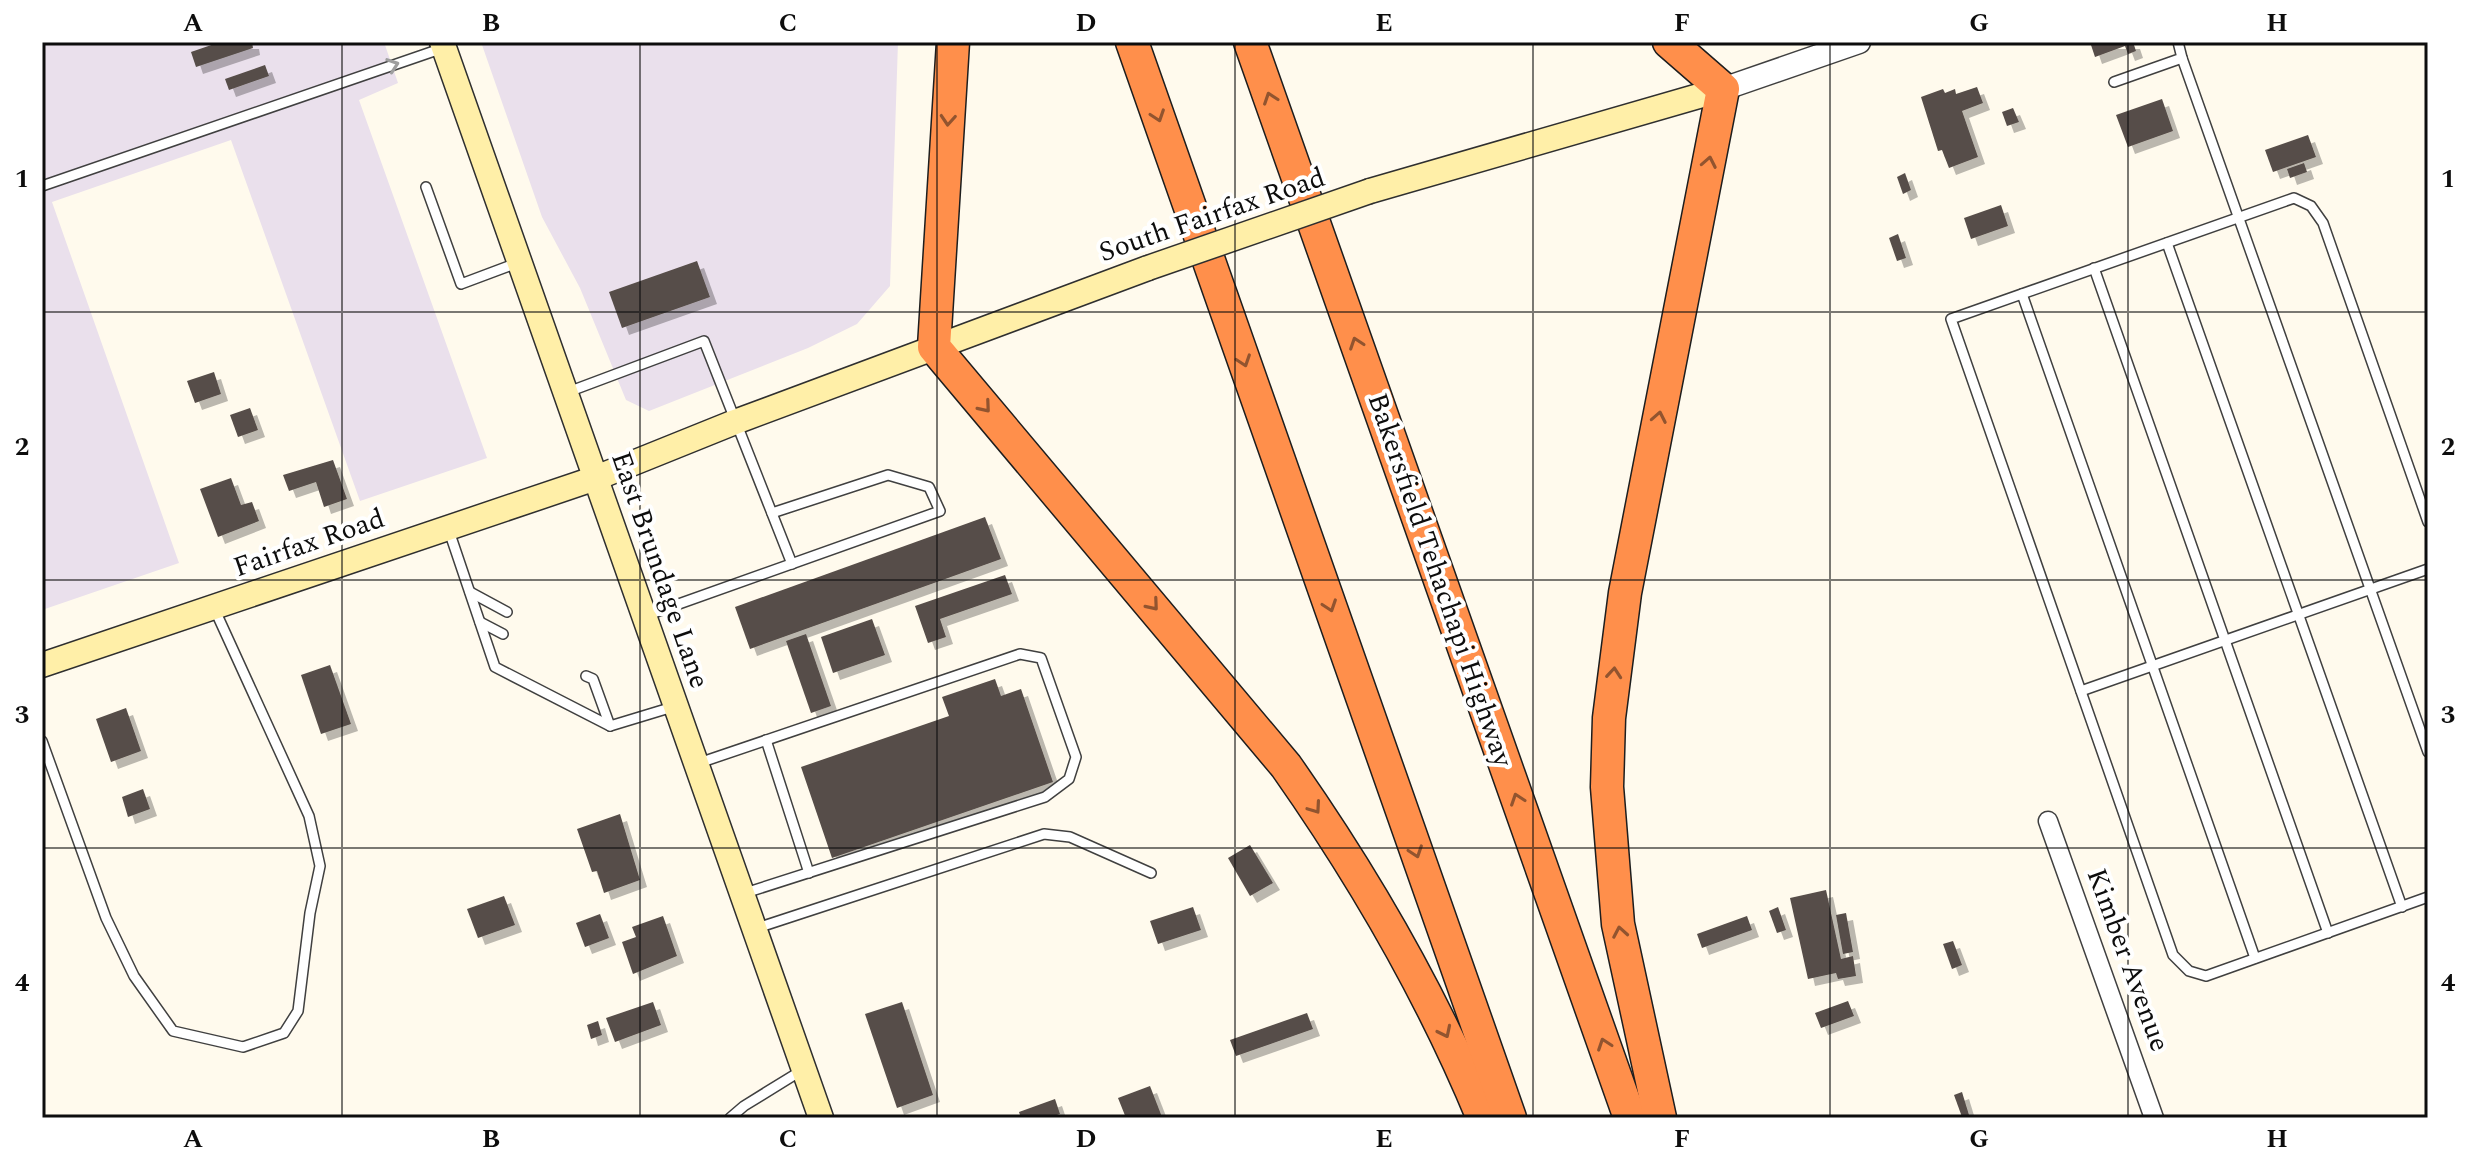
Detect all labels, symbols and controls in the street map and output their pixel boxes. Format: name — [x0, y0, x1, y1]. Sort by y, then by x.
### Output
text: A — [183, 3, 203, 43]
text: B — [482, 3, 500, 43]
text: C — [779, 3, 797, 43]
text: D — [1076, 3, 1096, 43]
text: E — [1375, 3, 1393, 43]
text: F — [1674, 3, 1690, 43]
text: G — [1969, 3, 1989, 43]
text: H — [2266, 3, 2288, 43]
one-way arrow — [385, 59, 399, 75]
one-way arrow — [1263, 91, 1279, 105]
one-way arrow — [1149, 108, 1165, 122]
one-way arrow — [940, 114, 957, 127]
one-way arrow — [1699, 155, 1716, 169]
street label: South Fairfax Road — [1093, 156, 1331, 274]
text: 1 — [15, 159, 29, 199]
text: 1 — [2441, 159, 2455, 199]
one-way arrow — [1349, 337, 1366, 351]
one-way arrow — [1235, 353, 1251, 367]
street label: Bakersfield Tehachapi Highway — [1356, 387, 1525, 774]
one-way arrow — [975, 397, 990, 412]
one-way arrow — [1650, 411, 1667, 424]
text: 2 — [15, 427, 29, 467]
text: 2 — [2441, 427, 2455, 467]
street label: East Brundage Lane — [599, 446, 721, 694]
street label: Fairfax Road — [227, 497, 391, 589]
one-way arrow — [1143, 595, 1158, 610]
one-way arrow — [1321, 598, 1337, 612]
one-way arrow — [1605, 666, 1622, 679]
text: 3 — [15, 695, 29, 735]
text: 3 — [2441, 695, 2455, 735]
one-way arrow — [1511, 793, 1527, 807]
one-way arrow — [1305, 799, 1320, 813]
one-way arrow — [1407, 844, 1423, 858]
street label: Kimber Avenue — [2075, 862, 2181, 1058]
one-way arrow — [1612, 926, 1629, 939]
text: 4 — [15, 963, 30, 1003]
text: 4 — [2441, 963, 2456, 1003]
one-way arrow — [1435, 1024, 1451, 1039]
one-way arrow — [1597, 1038, 1613, 1052]
text: A — [183, 1119, 203, 1159]
text: B — [482, 1119, 500, 1159]
text: C — [779, 1119, 797, 1159]
text: D — [1076, 1119, 1096, 1159]
text: E — [1375, 1119, 1393, 1159]
text: F — [1674, 1119, 1690, 1159]
text: G — [1969, 1119, 1989, 1159]
text: H — [2266, 1119, 2288, 1159]

